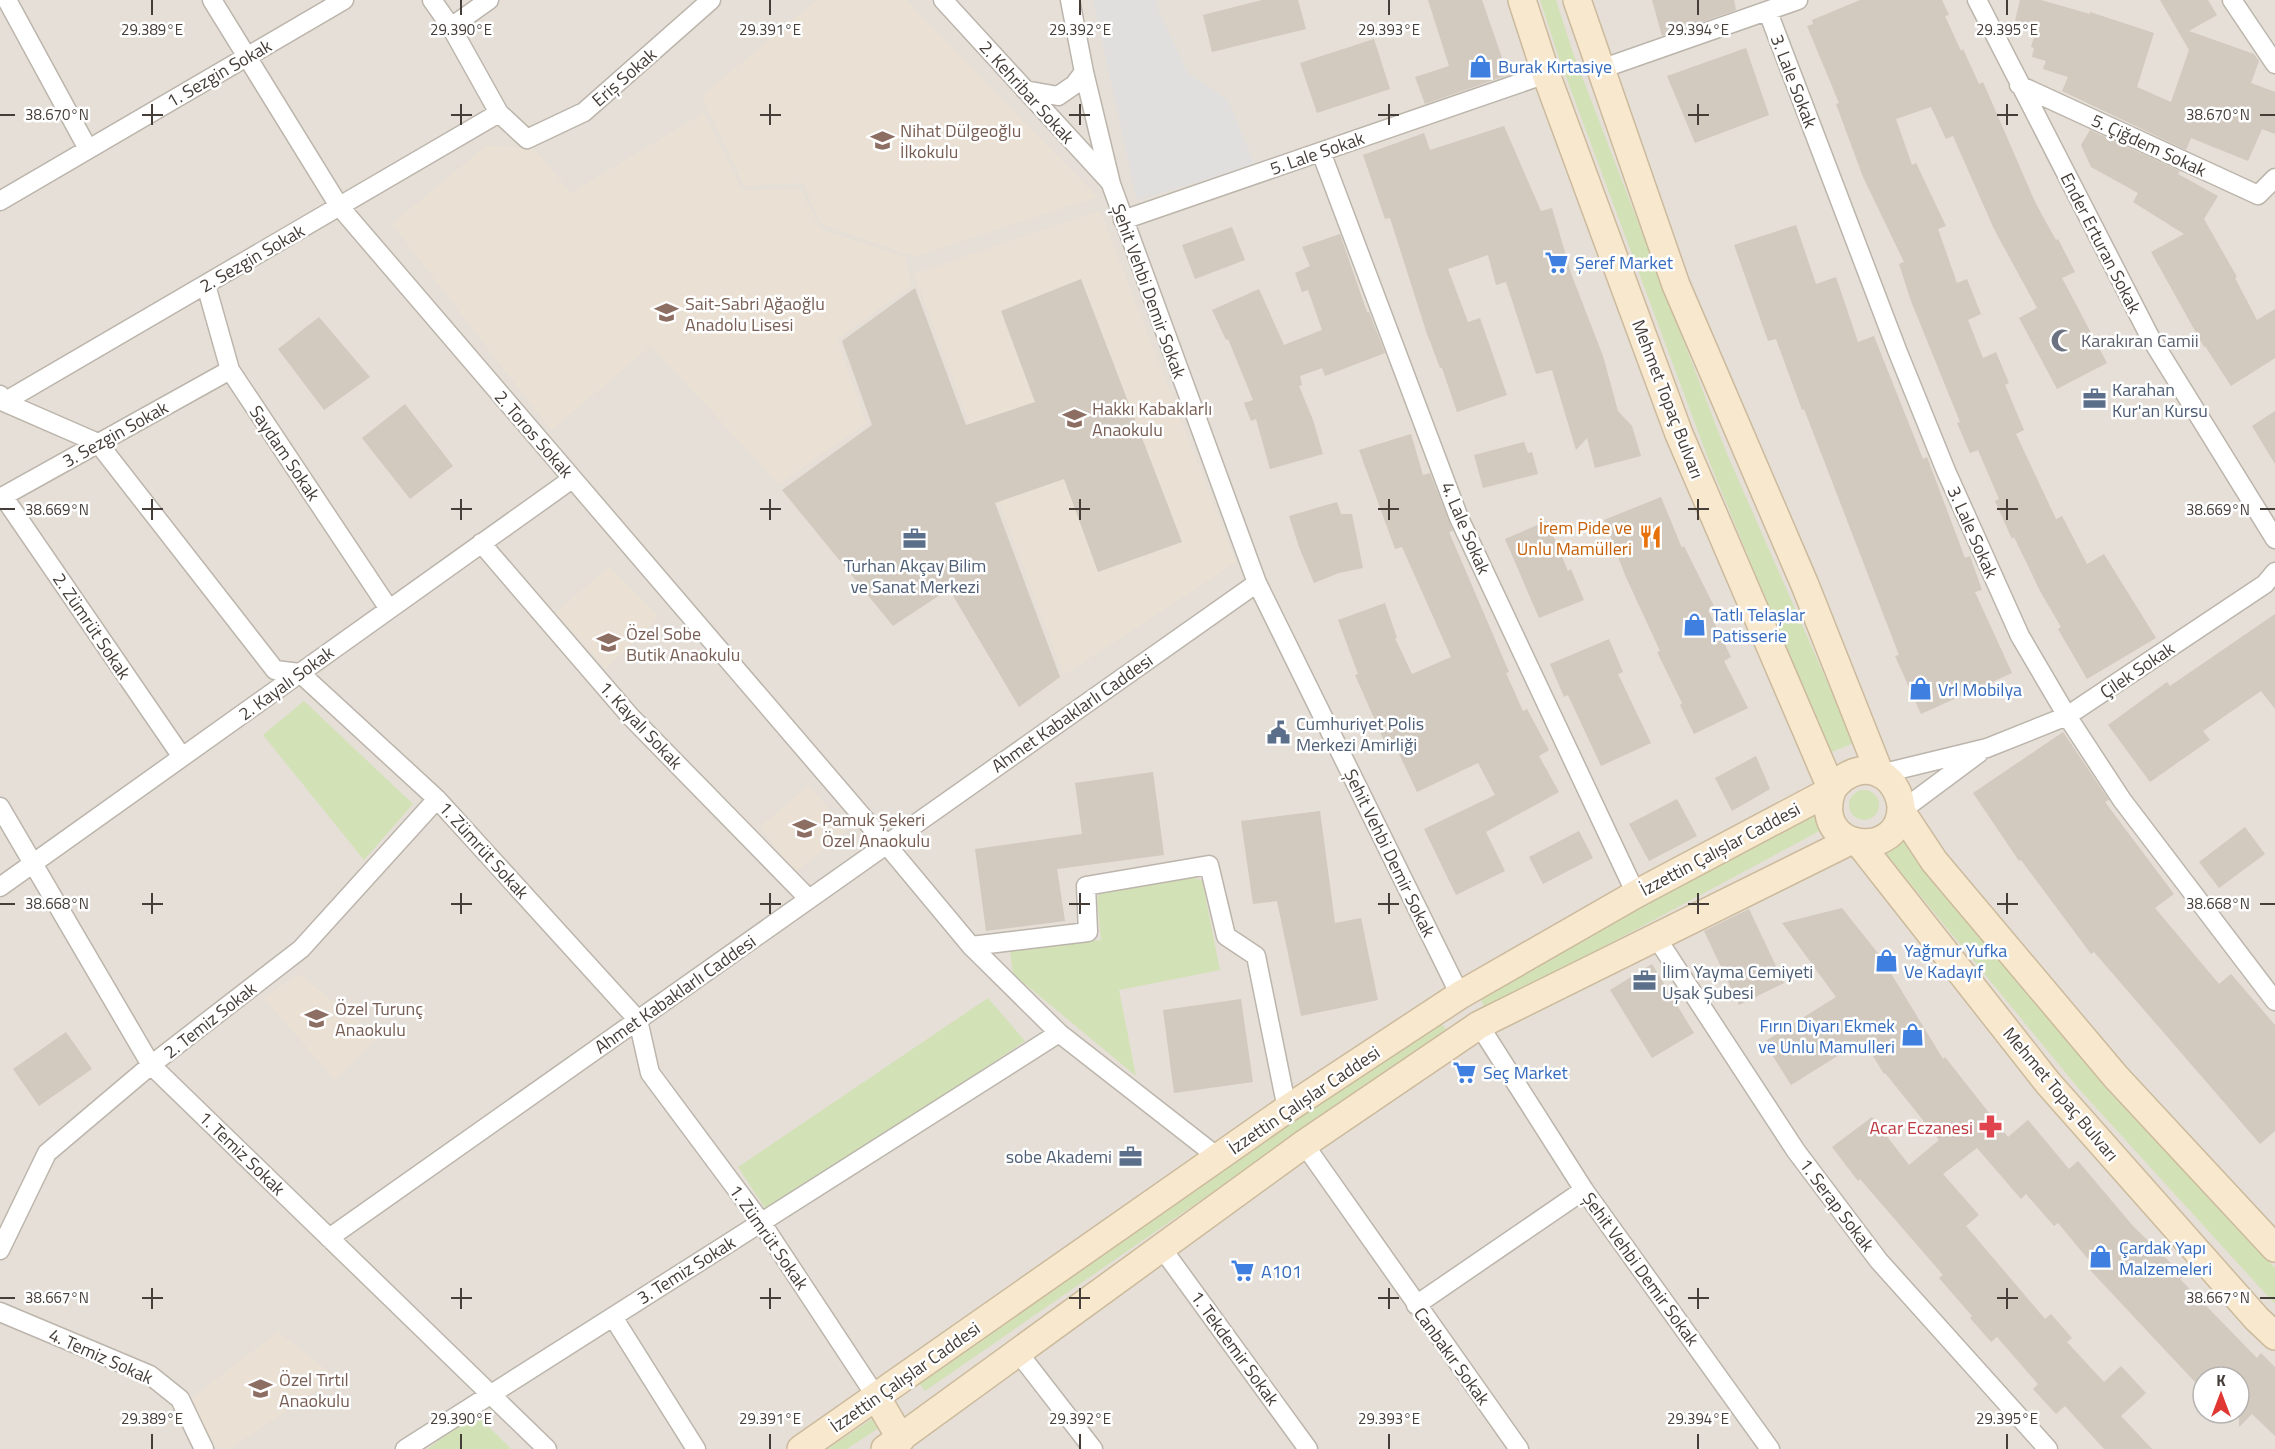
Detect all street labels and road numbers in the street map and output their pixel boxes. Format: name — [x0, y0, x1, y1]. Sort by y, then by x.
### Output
street label: 3. Lale Sokak — [1764, 30, 1824, 132]
street label: 1. Sezgin Sokak — [161, 32, 277, 114]
street label: 2. Kehribar Sokak — [973, 34, 1081, 150]
street label: Eriş Sokak — [586, 41, 663, 113]
street label: 5. Çiğdem Sokak — [2087, 107, 2211, 184]
street label: 5. Lale Sokak — [1266, 124, 1368, 182]
street label: Ender Erturan Sokak — [2054, 168, 2148, 318]
street label: Şehit Vehbi Demir Sokak — [1105, 200, 1193, 382]
street label: 2. Sezgin Sokak — [194, 217, 310, 299]
street label: Mehmet Topaç Bulvarı — [1625, 316, 1711, 482]
street label: 2. Toros Sokak — [488, 384, 580, 484]
street label: 3. Sezgin Sokak — [57, 394, 173, 474]
street label: Saydam Sokak — [243, 400, 327, 507]
street label: 4. Lale Sokak — [1434, 478, 1498, 579]
street label: 3. Lale Sokak — [1941, 482, 2005, 583]
street label: 2. Zümrüt Sokak — [46, 567, 138, 685]
street label: Çilek Sokak — [2094, 635, 2180, 705]
street label: 2. Kayalı Sokak — [233, 639, 340, 727]
street label: Ahmet Kabaklarlı Caddesi — [986, 647, 1158, 779]
street label: 1. Kayalı Sokak — [593, 675, 689, 775]
street label: Şehit Vehbi Demir Sokak — [1338, 764, 1443, 942]
street label: 1. Zümrüt Sokak — [433, 795, 536, 905]
street label: İzzettin Çalışlar Caddesi — [1635, 795, 1805, 903]
street label: Ahmet Kabaklarlı Caddesi — [589, 928, 761, 1060]
street label: 2. Temiz Sokak — [158, 975, 263, 1065]
street label: Mehmet Topaç Bulvarı — [1997, 1021, 2125, 1167]
street label: İzzettin Çalışlar Caddesi — [1223, 1039, 1385, 1161]
street label: 1. Temiz Sokak — [193, 1105, 292, 1202]
street label: 1. Serap Sokak — [1793, 1153, 1881, 1258]
street label: 1. Zümrüt Sokak — [723, 1179, 816, 1296]
street label: Şehit Vehbi Demir Sokak — [1576, 1187, 1706, 1352]
street label: 3. Temiz Sokak — [632, 1229, 741, 1311]
street label: 1. Tekdemir Sokak — [1184, 1285, 1286, 1411]
street label: Canbakır Sokak — [1407, 1301, 1497, 1411]
street label: İzzettin Çalışlar Caddesi — [824, 1315, 986, 1439]
street label: 4. Temiz Sokak — [45, 1321, 158, 1391]

